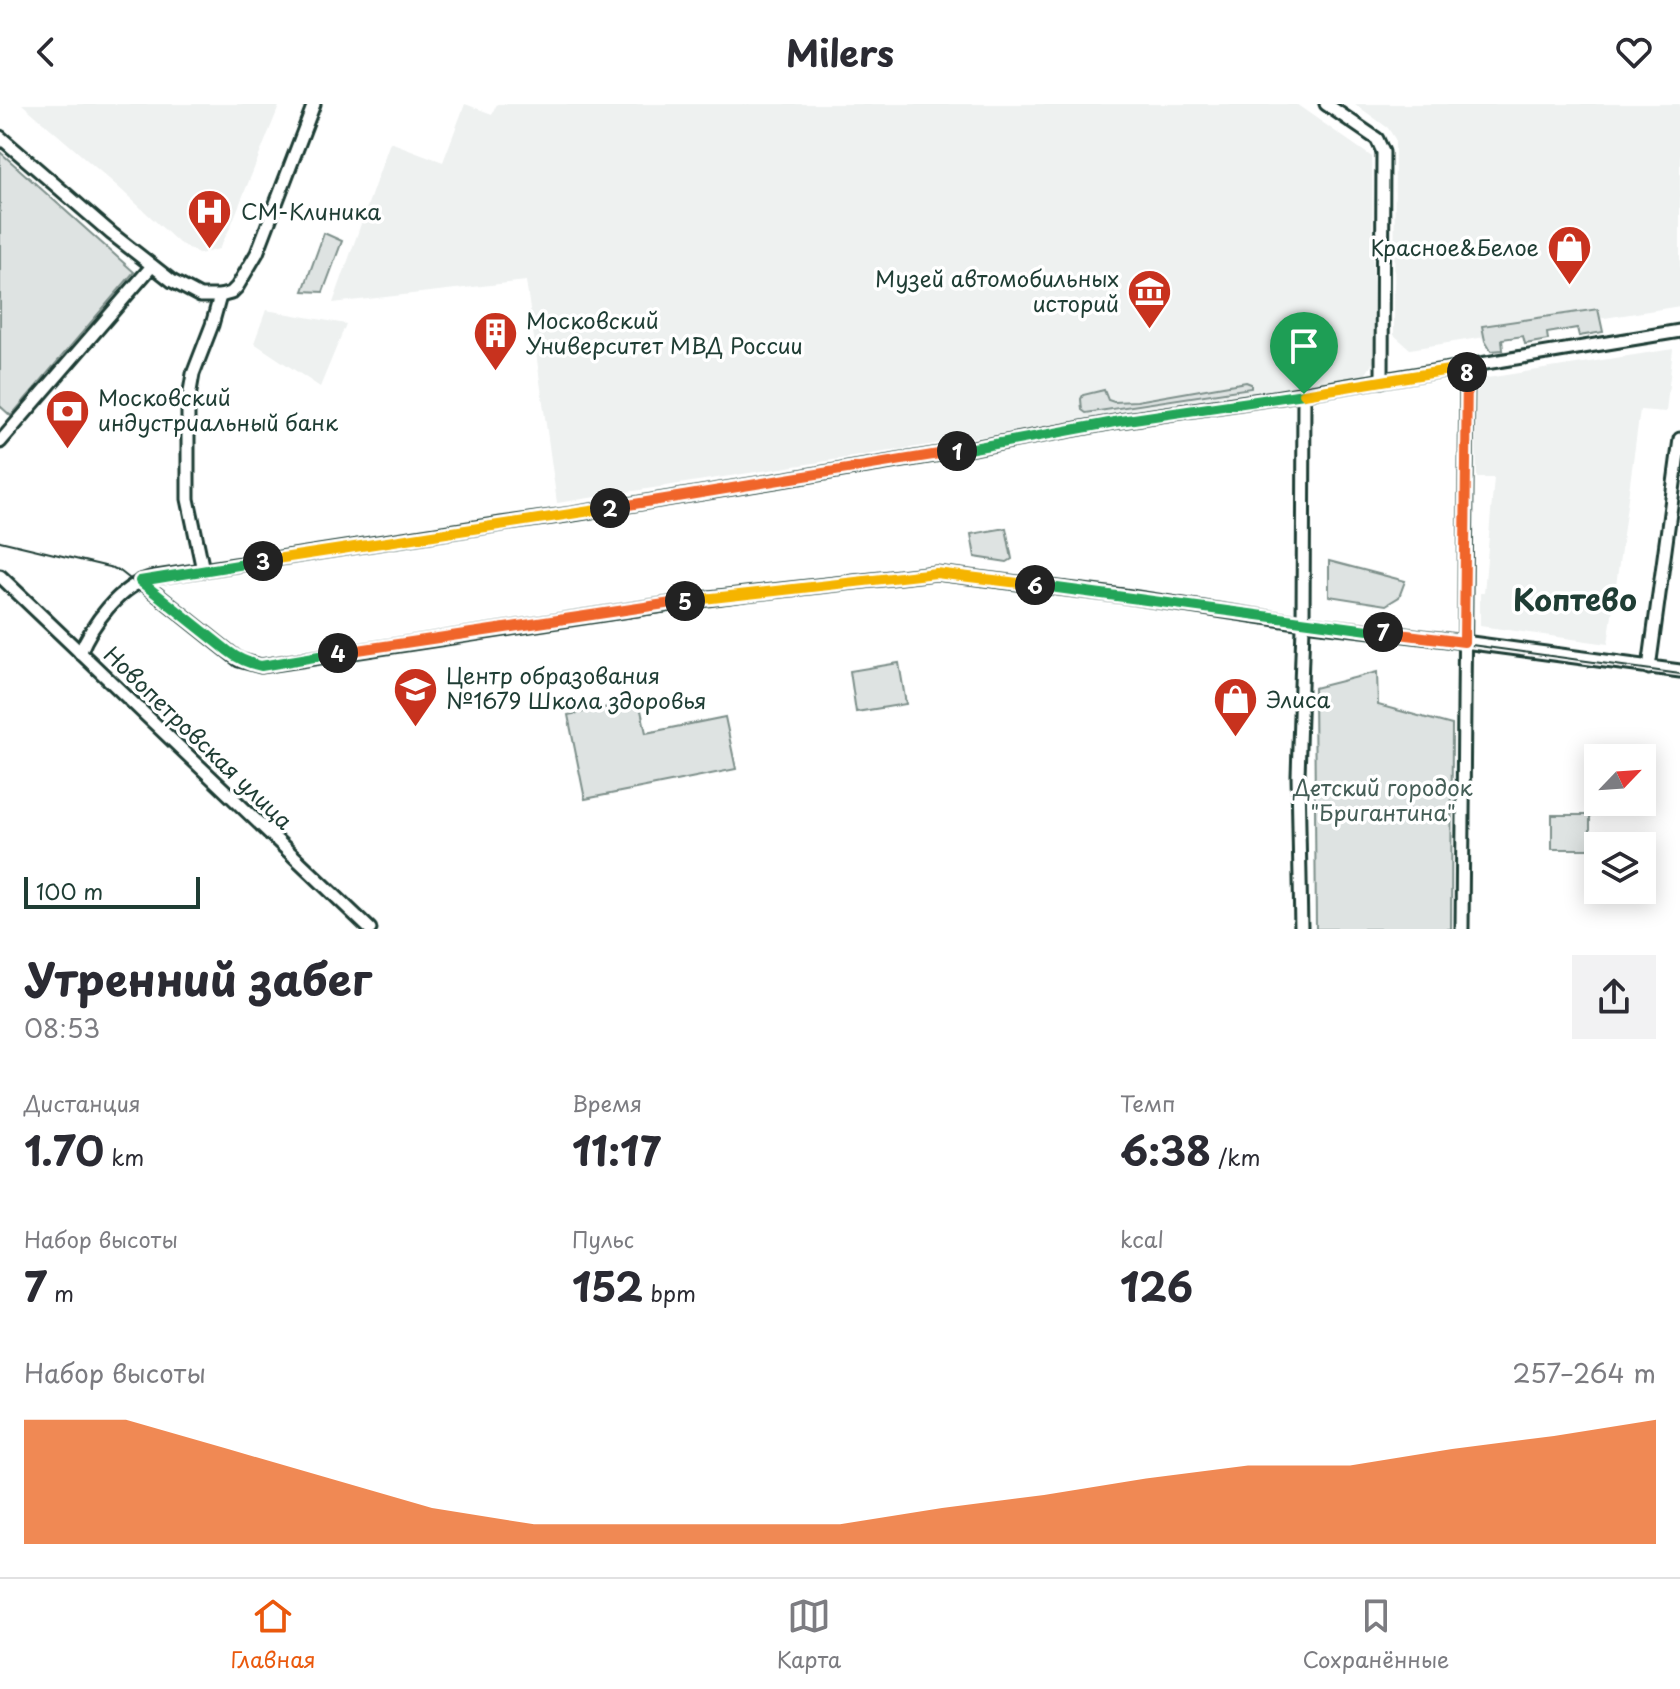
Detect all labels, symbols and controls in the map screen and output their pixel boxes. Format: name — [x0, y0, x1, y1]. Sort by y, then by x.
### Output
text: Milers — [786, 25, 894, 79]
icon: back — [24, 30, 68, 74]
icon: heart — [1612, 30, 1656, 74]
hospital icon: СМ-Клиника — [186, 188, 234, 251]
place label: СМ-Клиника — [241, 194, 381, 227]
shop icon: Красное&Белое — [1546, 224, 1594, 287]
place label: Красное&Белое — [1371, 230, 1539, 263]
place label: Музей автомобильных историй — [875, 261, 1119, 319]
museum icon: Музей автомобильных историй — [1126, 268, 1174, 331]
place label: Московский Университет МВД России — [526, 303, 803, 361]
building icon: Московский Университет МВД России — [471, 310, 519, 373]
pin — [1270, 312, 1338, 394]
icon: arrive — [1282, 324, 1326, 368]
pin: 8 — [1447, 352, 1487, 392]
text: 8 — [1460, 355, 1474, 388]
place label: Московский индустриальный банк — [98, 380, 339, 438]
bank icon: Московский индустриальный банк — [43, 387, 91, 450]
pin: 1 — [937, 431, 977, 471]
text: 1 — [952, 434, 962, 467]
pin: 2 — [590, 488, 630, 528]
text: 2 — [602, 491, 618, 524]
pin: 3 — [243, 541, 283, 581]
text: 3 — [256, 544, 270, 577]
pin: 6 — [1015, 565, 1055, 605]
text: 6 — [1027, 568, 1043, 601]
district label: Коптево — [1513, 576, 1637, 621]
pin: 5 — [665, 581, 705, 621]
text: 5 — [678, 584, 692, 617]
pin: 7 — [1363, 612, 1403, 652]
text: 7 — [1377, 615, 1389, 648]
pin: 4 — [318, 633, 358, 673]
text: 4 — [331, 636, 345, 669]
street label: Новопетровская улица — [97, 638, 301, 836]
place label: Центр образования №1679 Школа здоровья — [446, 658, 707, 716]
school or university icon: Центр образования №1679 Школа здоровья — [391, 665, 439, 728]
shop icon: Элиса — [1211, 676, 1259, 739]
place label: Элиса — [1266, 682, 1330, 715]
north arrow — [1584, 744, 1656, 816]
map controls — [1584, 744, 1656, 904]
park label: Детский городок "Бригантина" — [1292, 770, 1474, 828]
button: layers — [1584, 832, 1656, 904]
scale bar — [24, 873, 200, 909]
text: 100 m — [36, 874, 103, 907]
text: Утренний забег — [24, 945, 372, 1011]
button: share — [1572, 955, 1656, 1039]
text: 08:53 — [24, 1008, 100, 1047]
text: Дистанция — [24, 1086, 141, 1119]
text: Время — [572, 1086, 642, 1119]
text: Темп — [1120, 1086, 1176, 1119]
text: 1.70 — [24, 1119, 104, 1180]
text: 11:17 — [572, 1119, 661, 1180]
text: 6:38 — [1120, 1119, 1211, 1180]
text: km — [104, 1140, 144, 1173]
text: /km — [1211, 1140, 1260, 1173]
text: Набор высоты — [24, 1222, 178, 1255]
text: Пульс — [572, 1222, 634, 1255]
text: kcal — [1120, 1222, 1164, 1255]
text: 7 — [24, 1255, 47, 1316]
text: 152 — [572, 1255, 643, 1316]
text: 126 — [1120, 1255, 1193, 1316]
text: m — [47, 1276, 74, 1309]
text: bpm — [643, 1276, 696, 1309]
text: Набор высоты — [24, 1353, 206, 1392]
text: 257–264 m — [1512, 1353, 1656, 1392]
tab: Главная — [231, 1594, 316, 1675]
tab: Карта — [777, 1594, 841, 1675]
tab: Сохранённые — [1302, 1594, 1449, 1675]

